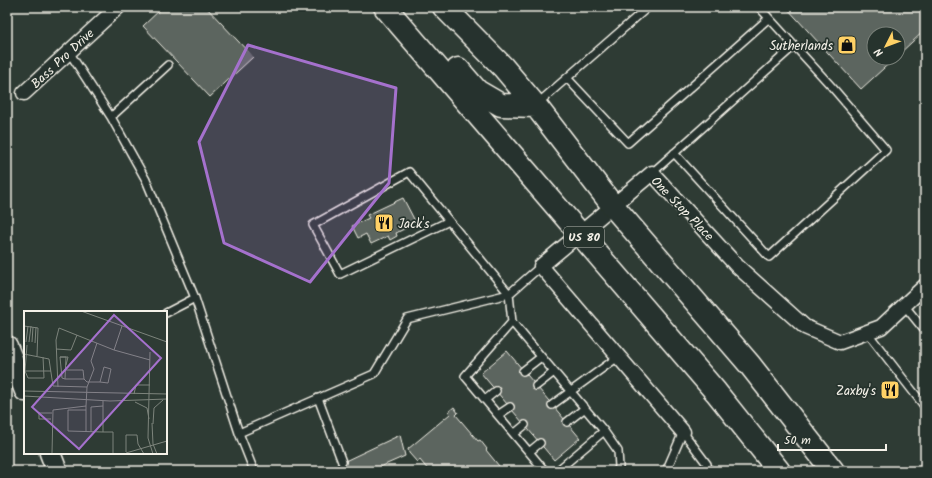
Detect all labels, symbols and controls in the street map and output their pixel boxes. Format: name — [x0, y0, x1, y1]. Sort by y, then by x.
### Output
street label: Bass Pro Drive — [27, 24, 100, 94]
north arrow — [866, 26, 906, 66]
shop icon: Sutherlands — [836, 34, 858, 56]
place label: Sutherlands — [769, 36, 833, 57]
text: N — [870, 43, 888, 61]
street label: One Stop Place — [645, 172, 718, 246]
restaurant icon: Jack's — [373, 212, 395, 234]
place label: Jack's — [398, 214, 430, 235]
road number: US 80 — [564, 227, 604, 247]
inset map — [24, 311, 167, 454]
restaurant icon: Zaxby's — [879, 379, 901, 401]
place label: Zaxby's — [836, 381, 876, 402]
scale bar — [778, 426, 886, 452]
text: 50 m — [784, 431, 811, 450]

